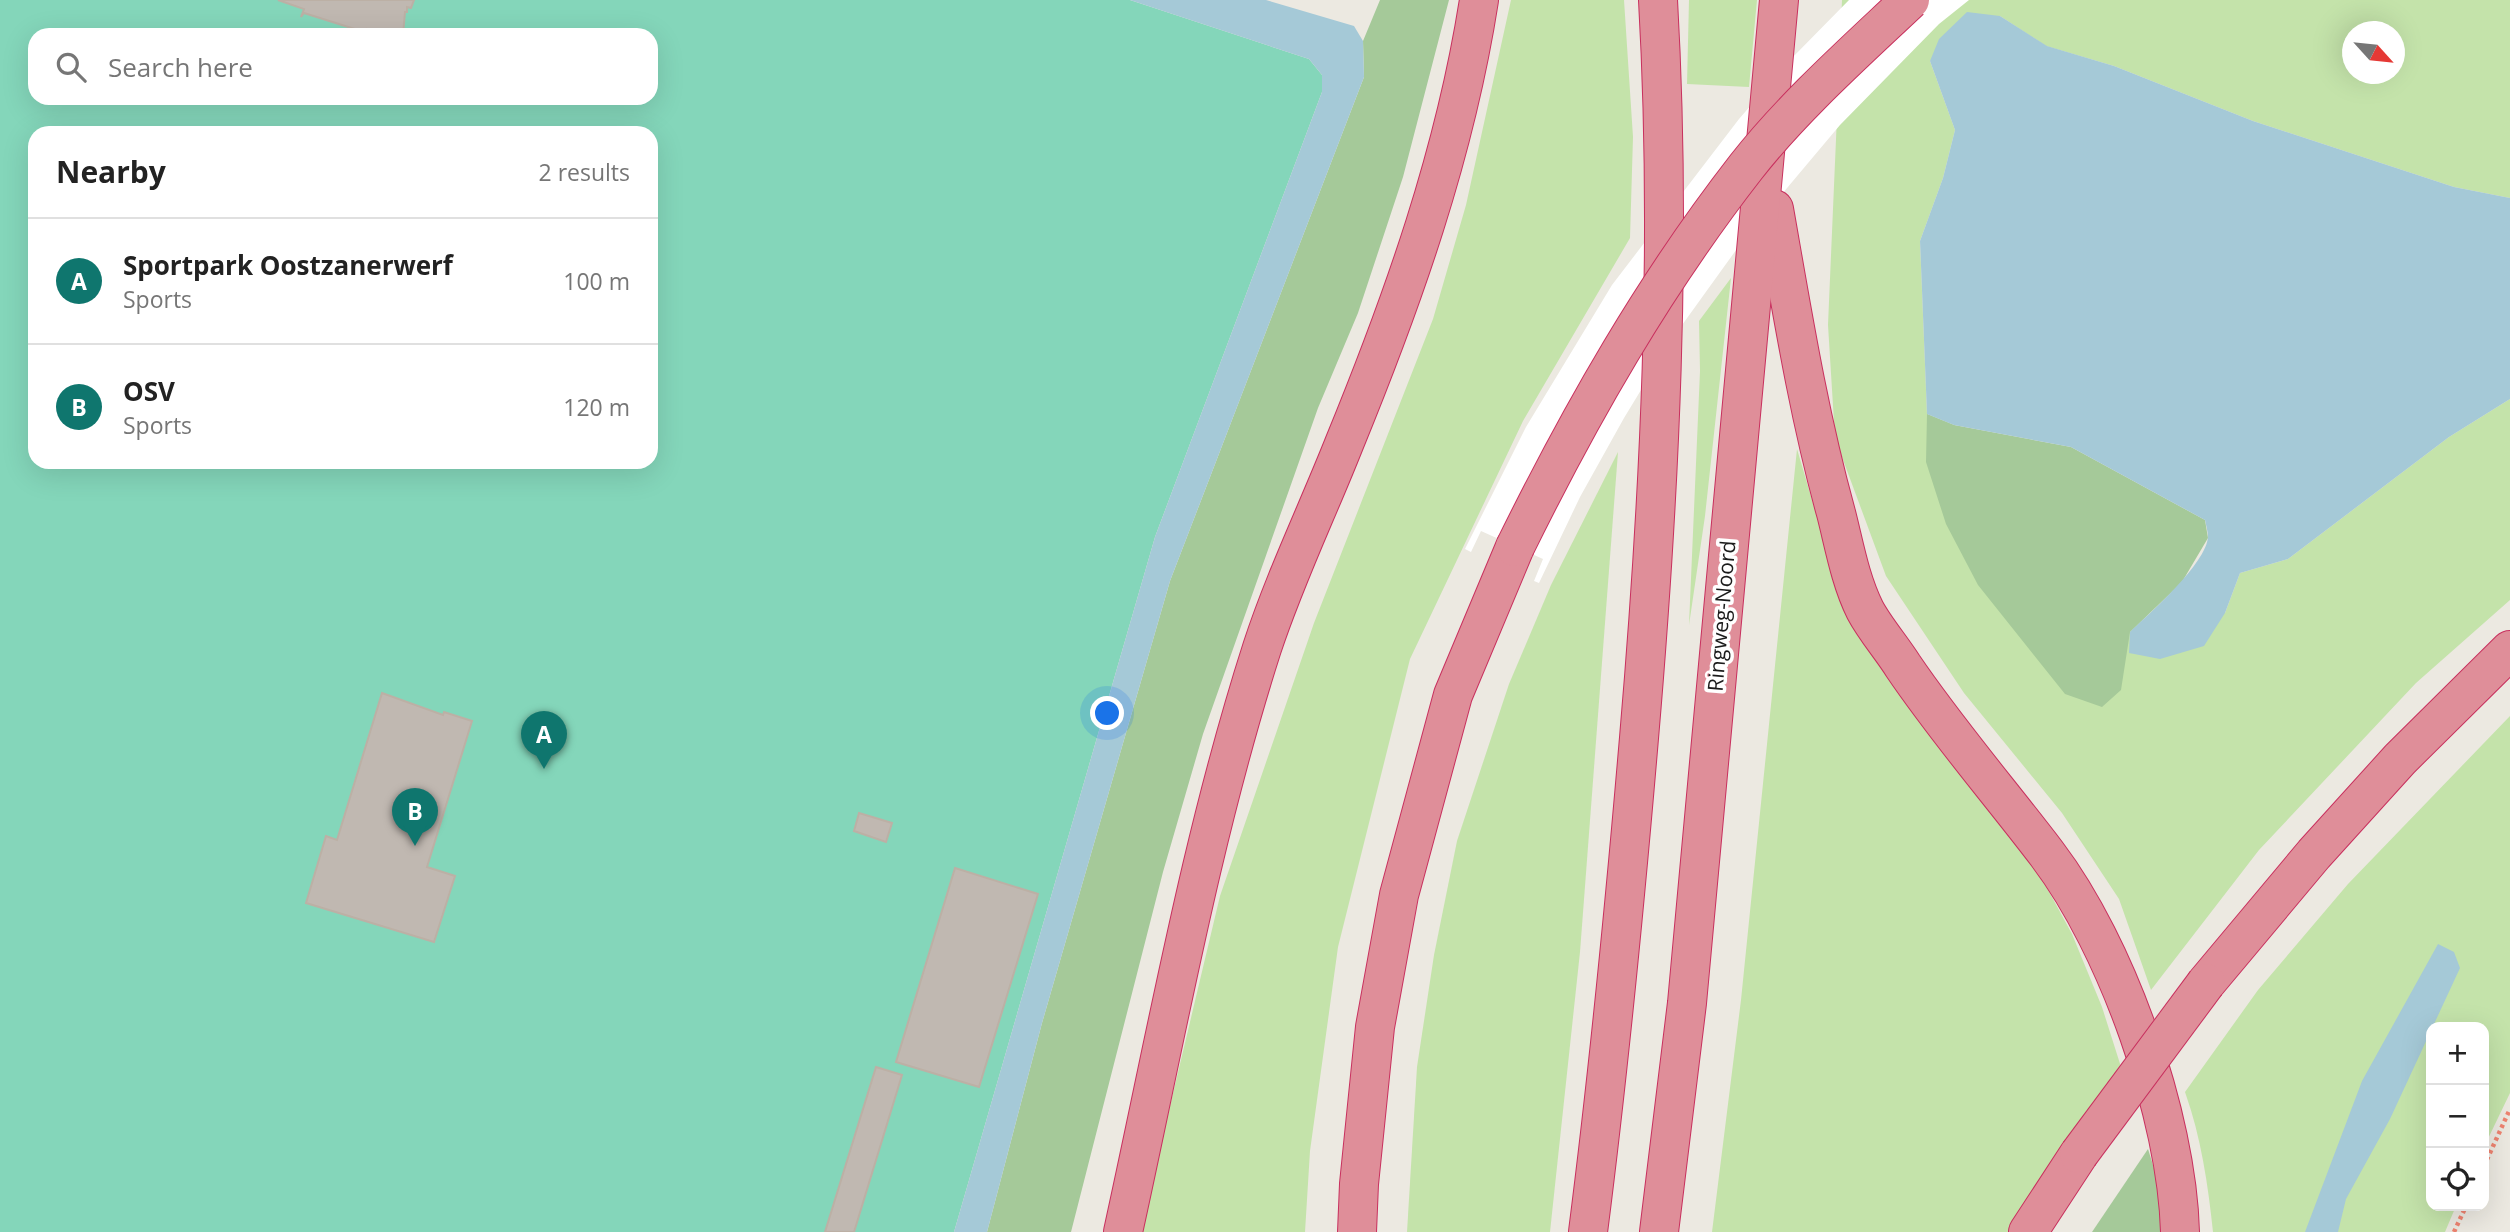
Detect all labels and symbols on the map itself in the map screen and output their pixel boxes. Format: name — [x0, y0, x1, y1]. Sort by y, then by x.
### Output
north arrow — [2342, 21, 2405, 84]
street label: Ringweg-Noord — [1700, 539, 1742, 692]
your location — [1090, 696, 1124, 730]
pin: A — [521, 711, 567, 769]
pin: B — [392, 788, 438, 846]

